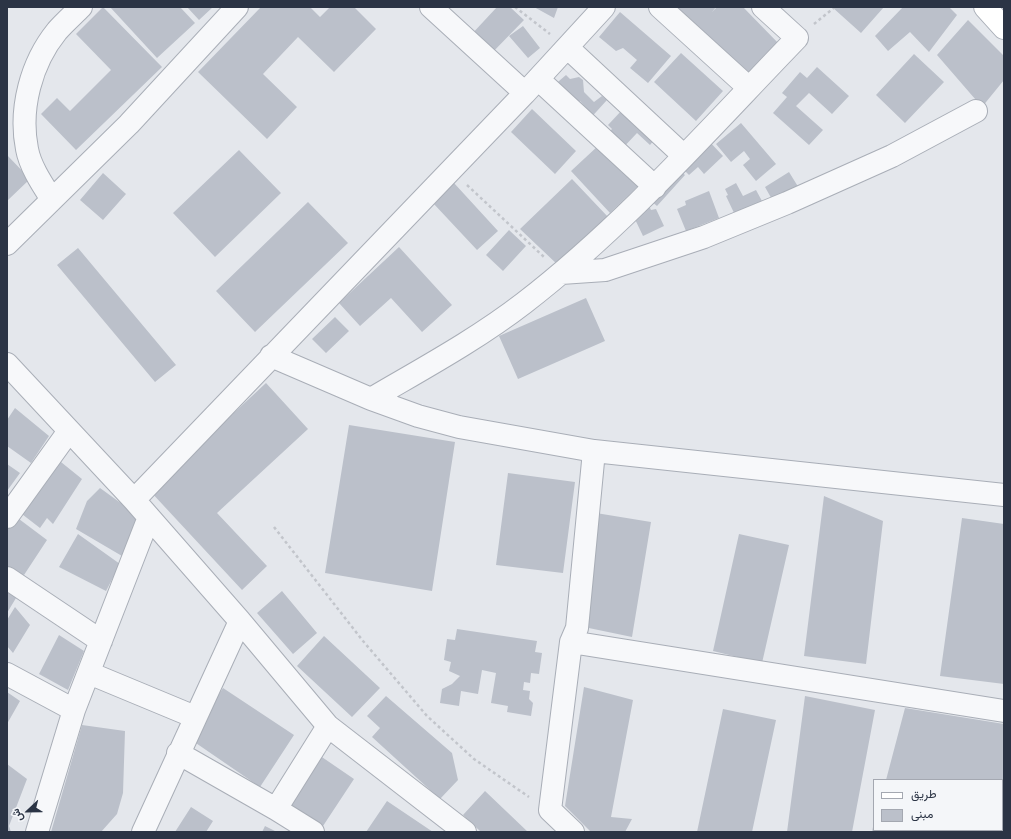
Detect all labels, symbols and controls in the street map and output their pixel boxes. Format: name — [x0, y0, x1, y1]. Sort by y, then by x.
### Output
legend — [873, 779, 1003, 831]
text: طريق — [911, 787, 936, 801]
north arrow — [8, 791, 48, 831]
text: ش — [9, 807, 25, 824]
text: مبنى — [911, 807, 933, 821]

